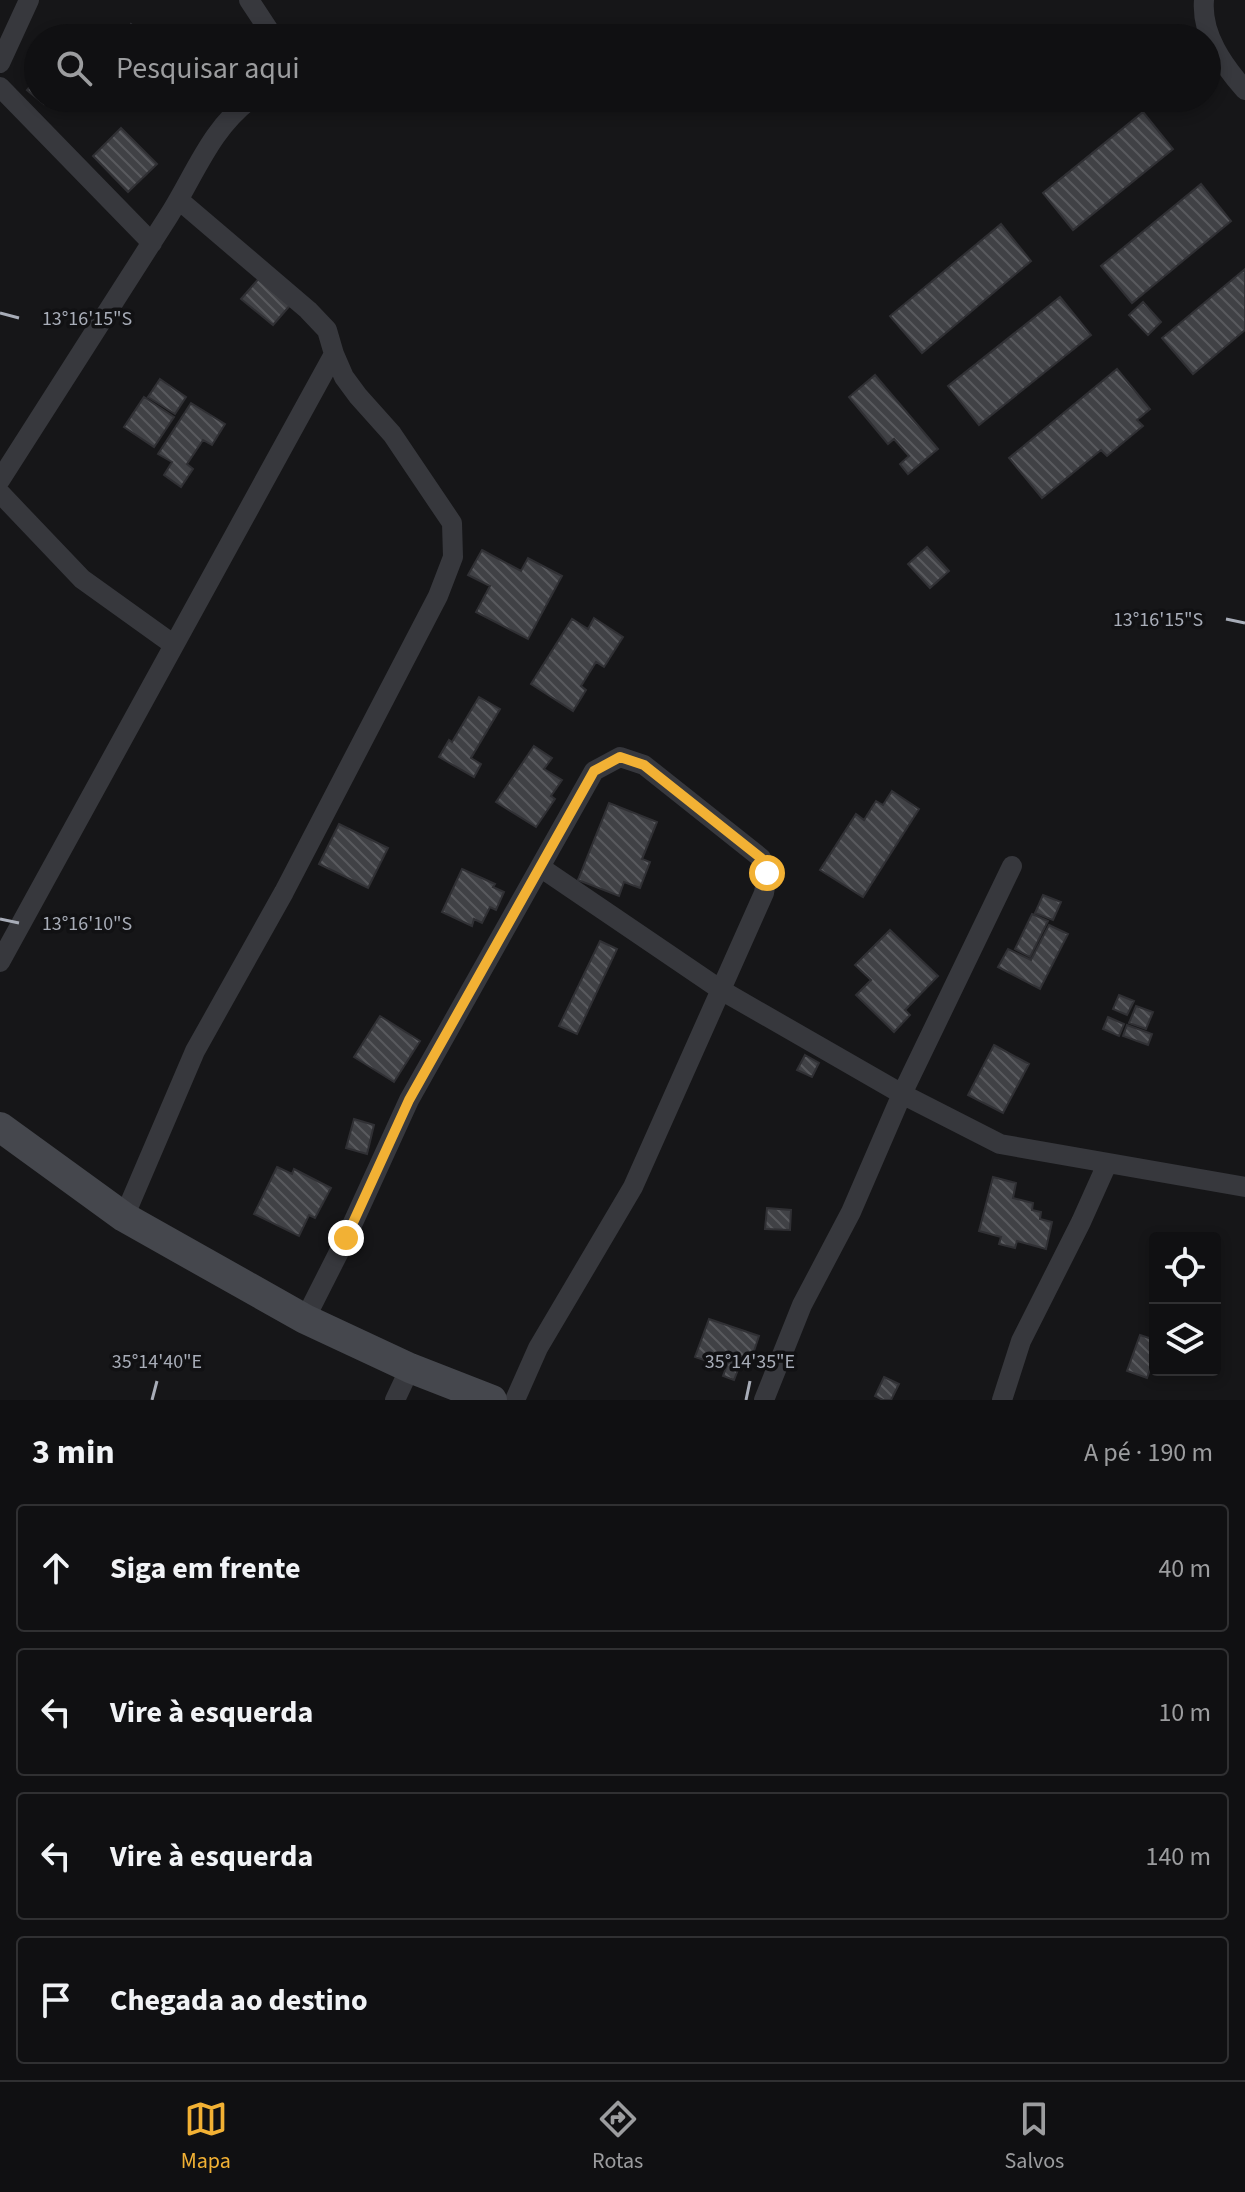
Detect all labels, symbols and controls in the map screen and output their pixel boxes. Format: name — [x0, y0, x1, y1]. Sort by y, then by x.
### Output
search box — [24, 24, 1221, 112]
icon: search — [52, 46, 96, 90]
text: Pesquisar aqui — [116, 47, 300, 90]
text: 13°16'15"S — [42, 305, 132, 333]
text: 13°16'15"S — [1113, 606, 1203, 634]
route start — [749, 855, 785, 891]
text: 13°16'10"S — [42, 910, 132, 938]
route end — [328, 1220, 364, 1256]
map controls — [1149, 1232, 1221, 1376]
button: locate — [1149, 1232, 1221, 1304]
button: layers — [1149, 1304, 1221, 1376]
text: 35°14'40"E — [112, 1348, 202, 1376]
text: 35°14'35"E — [705, 1348, 795, 1376]
text: 3 min — [32, 1428, 115, 1477]
text: A pé · 190 m — [1084, 1434, 1213, 1471]
icon: ahead — [34, 1546, 78, 1590]
text: Siga em frente — [110, 1547, 301, 1590]
text: 40 m — [1158, 1550, 1211, 1587]
icon: left — [34, 1690, 78, 1734]
text: Vire à esquerda — [110, 1691, 313, 1734]
text: 10 m — [1158, 1694, 1211, 1731]
icon: left — [34, 1834, 78, 1878]
text: Vire à esquerda — [110, 1835, 313, 1878]
text: 140 m — [1145, 1838, 1211, 1875]
icon: arrive — [34, 1978, 78, 2022]
text: Chegada ao destino — [110, 1979, 368, 2022]
tab: Mapa — [181, 2097, 231, 2177]
tab: Rotas — [592, 2097, 643, 2177]
tab: Salvos — [1005, 2097, 1064, 2177]

